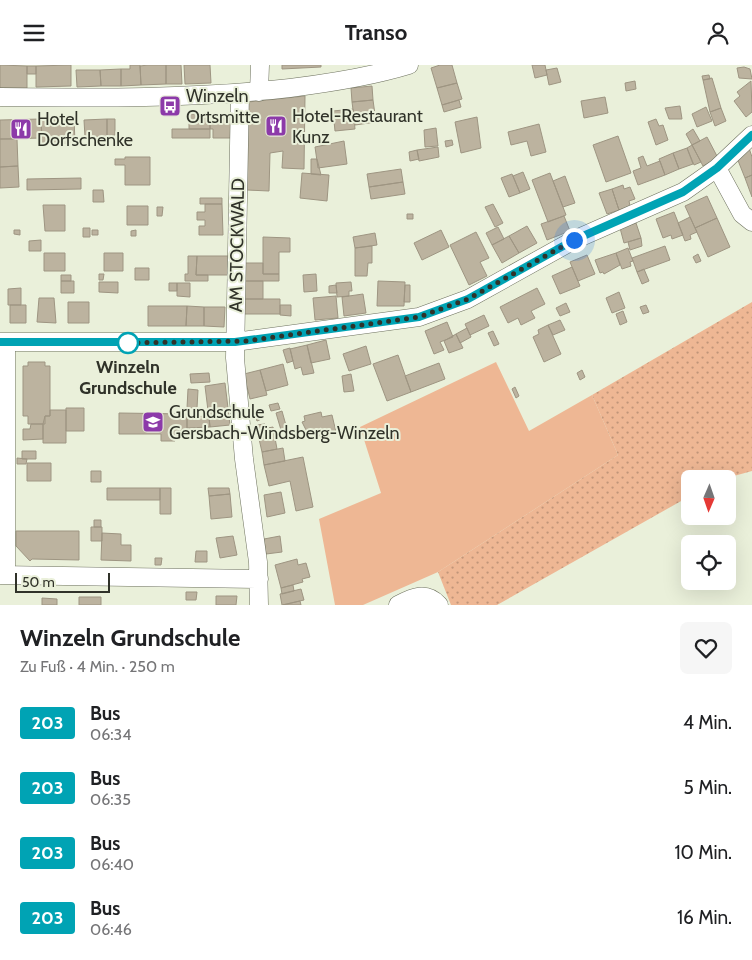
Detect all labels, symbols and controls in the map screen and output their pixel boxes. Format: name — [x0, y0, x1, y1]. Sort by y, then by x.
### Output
icon: menu — [20, 19, 48, 47]
text: Transo — [345, 19, 407, 46]
icon: person — [704, 19, 732, 47]
place label: Winzeln Ortsmitte — [186, 85, 260, 128]
bus stop icon: Winzeln Ortsmitte — [158, 94, 182, 118]
place label: Hotel-Restaurant Kunz — [292, 105, 423, 148]
place label: Hotel Dorfschenke — [37, 108, 133, 151]
restaurant icon: Hotel-Restaurant Kunz — [264, 114, 288, 138]
restaurant icon: Hotel Dorfschenke — [9, 117, 33, 141]
street label: AM STOCKWALD — [225, 178, 249, 312]
your location — [562, 228, 587, 253]
marker: Winzeln Grundschule — [117, 332, 139, 354]
place label: Winzeln Grundschule — [79, 356, 177, 399]
place label: Grundschule Gersbach-Windsberg-Winzeln — [169, 401, 400, 444]
school or university icon: Grundschule Gersbach-Windsberg-Winzeln — [141, 410, 165, 434]
north arrow — [681, 470, 736, 525]
map controls — [681, 470, 736, 590]
button: locate — [681, 535, 736, 590]
scale bar — [15, 570, 110, 593]
text: 50 m — [22, 573, 55, 591]
button: heart — [680, 622, 732, 674]
text: Winzeln Grundschule — [20, 623, 240, 652]
text: Zu Fuß · 4 Min. · 250 m — [20, 657, 175, 676]
text: Bus — [90, 702, 120, 725]
text: 4 Min. — [683, 711, 732, 734]
text: 203 — [32, 712, 63, 734]
text: 06:34 — [90, 725, 132, 744]
text: Bus — [90, 767, 120, 790]
text: 5 Min. — [684, 776, 732, 799]
text: 203 — [32, 777, 63, 799]
text: 06:35 — [90, 790, 131, 809]
text: Bus — [90, 832, 120, 855]
text: 10 Min. — [674, 841, 732, 864]
text: 203 — [32, 842, 63, 864]
text: 06:40 — [90, 855, 134, 874]
text: Bus — [90, 897, 120, 920]
text: 16 Min. — [677, 906, 732, 929]
text: 203 — [32, 907, 63, 929]
text: 06:46 — [90, 920, 132, 939]

